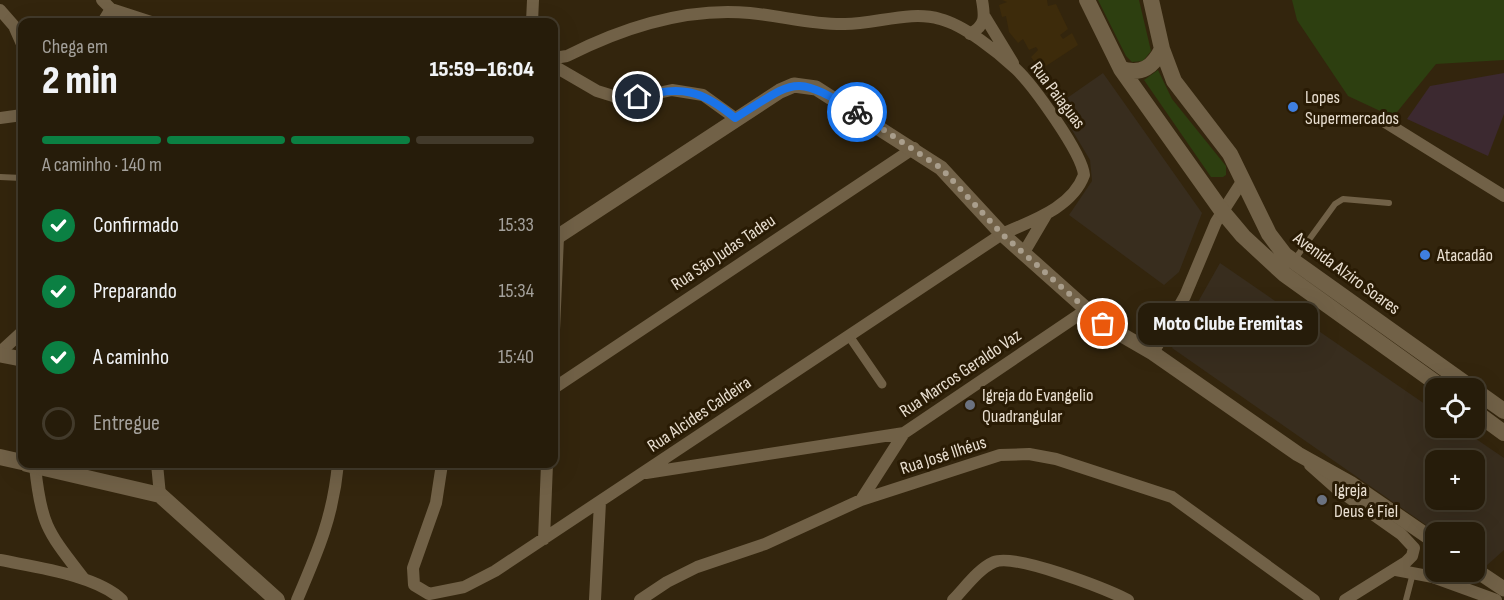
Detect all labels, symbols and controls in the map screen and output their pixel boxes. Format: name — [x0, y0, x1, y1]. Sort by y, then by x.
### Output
text: Chega em — [42, 35, 108, 59]
text: 15:59–16:04 — [429, 56, 534, 83]
text: 2 min — [42, 58, 118, 105]
street label: Rua Paiaguas — [1026, 58, 1090, 133]
pin — [612, 71, 663, 122]
icon: home — [621, 80, 654, 113]
courier — [827, 82, 887, 142]
place label: Lopes Supermercados — [1305, 87, 1399, 129]
icon: bike — [841, 96, 874, 129]
marker: Lopes Supermercados — [1286, 100, 1300, 114]
text: A caminho · 140 m — [42, 153, 162, 177]
icon: check — [42, 209, 75, 242]
street label: Rua São Judas Tadeu — [667, 210, 779, 295]
text: Confirmado — [93, 212, 179, 239]
text: 15:33 — [498, 213, 534, 237]
street label: Avenida Alziro Soares — [1288, 227, 1404, 319]
place label: Atacadão — [1436, 245, 1493, 266]
marker: Atacadão — [1418, 248, 1432, 262]
icon: check — [42, 275, 75, 308]
text: Preparando — [93, 278, 177, 305]
text: 15:34 — [498, 279, 534, 303]
pin — [1077, 298, 1128, 349]
callout: Moto Clube Eremitas — [1139, 303, 1319, 345]
icon: bag — [1086, 307, 1119, 340]
text: Moto Clube Eremitas — [1153, 312, 1303, 336]
street label: Rua Marcos Geraldo Vaz — [895, 325, 1026, 422]
icon: check — [42, 341, 75, 374]
text: A caminho — [93, 344, 169, 371]
text: 15:40 — [498, 345, 534, 369]
street label: Rua Alcides Caldeira — [644, 372, 755, 457]
map controls — [1425, 378, 1485, 582]
button: locate — [1425, 378, 1485, 438]
place label: Igreja do Evangelio Quadrangular — [982, 385, 1093, 427]
marker: Igreja do Evangelio Quadrangular — [963, 398, 977, 412]
text: Entregue — [93, 410, 160, 437]
street label: Rua José Ilhéus — [897, 432, 989, 479]
button: + — [1425, 450, 1485, 510]
place label: Igreja Deus é Fiel — [1334, 480, 1398, 522]
marker: Igreja Deus é Fiel — [1315, 493, 1329, 507]
button: − — [1425, 522, 1485, 582]

